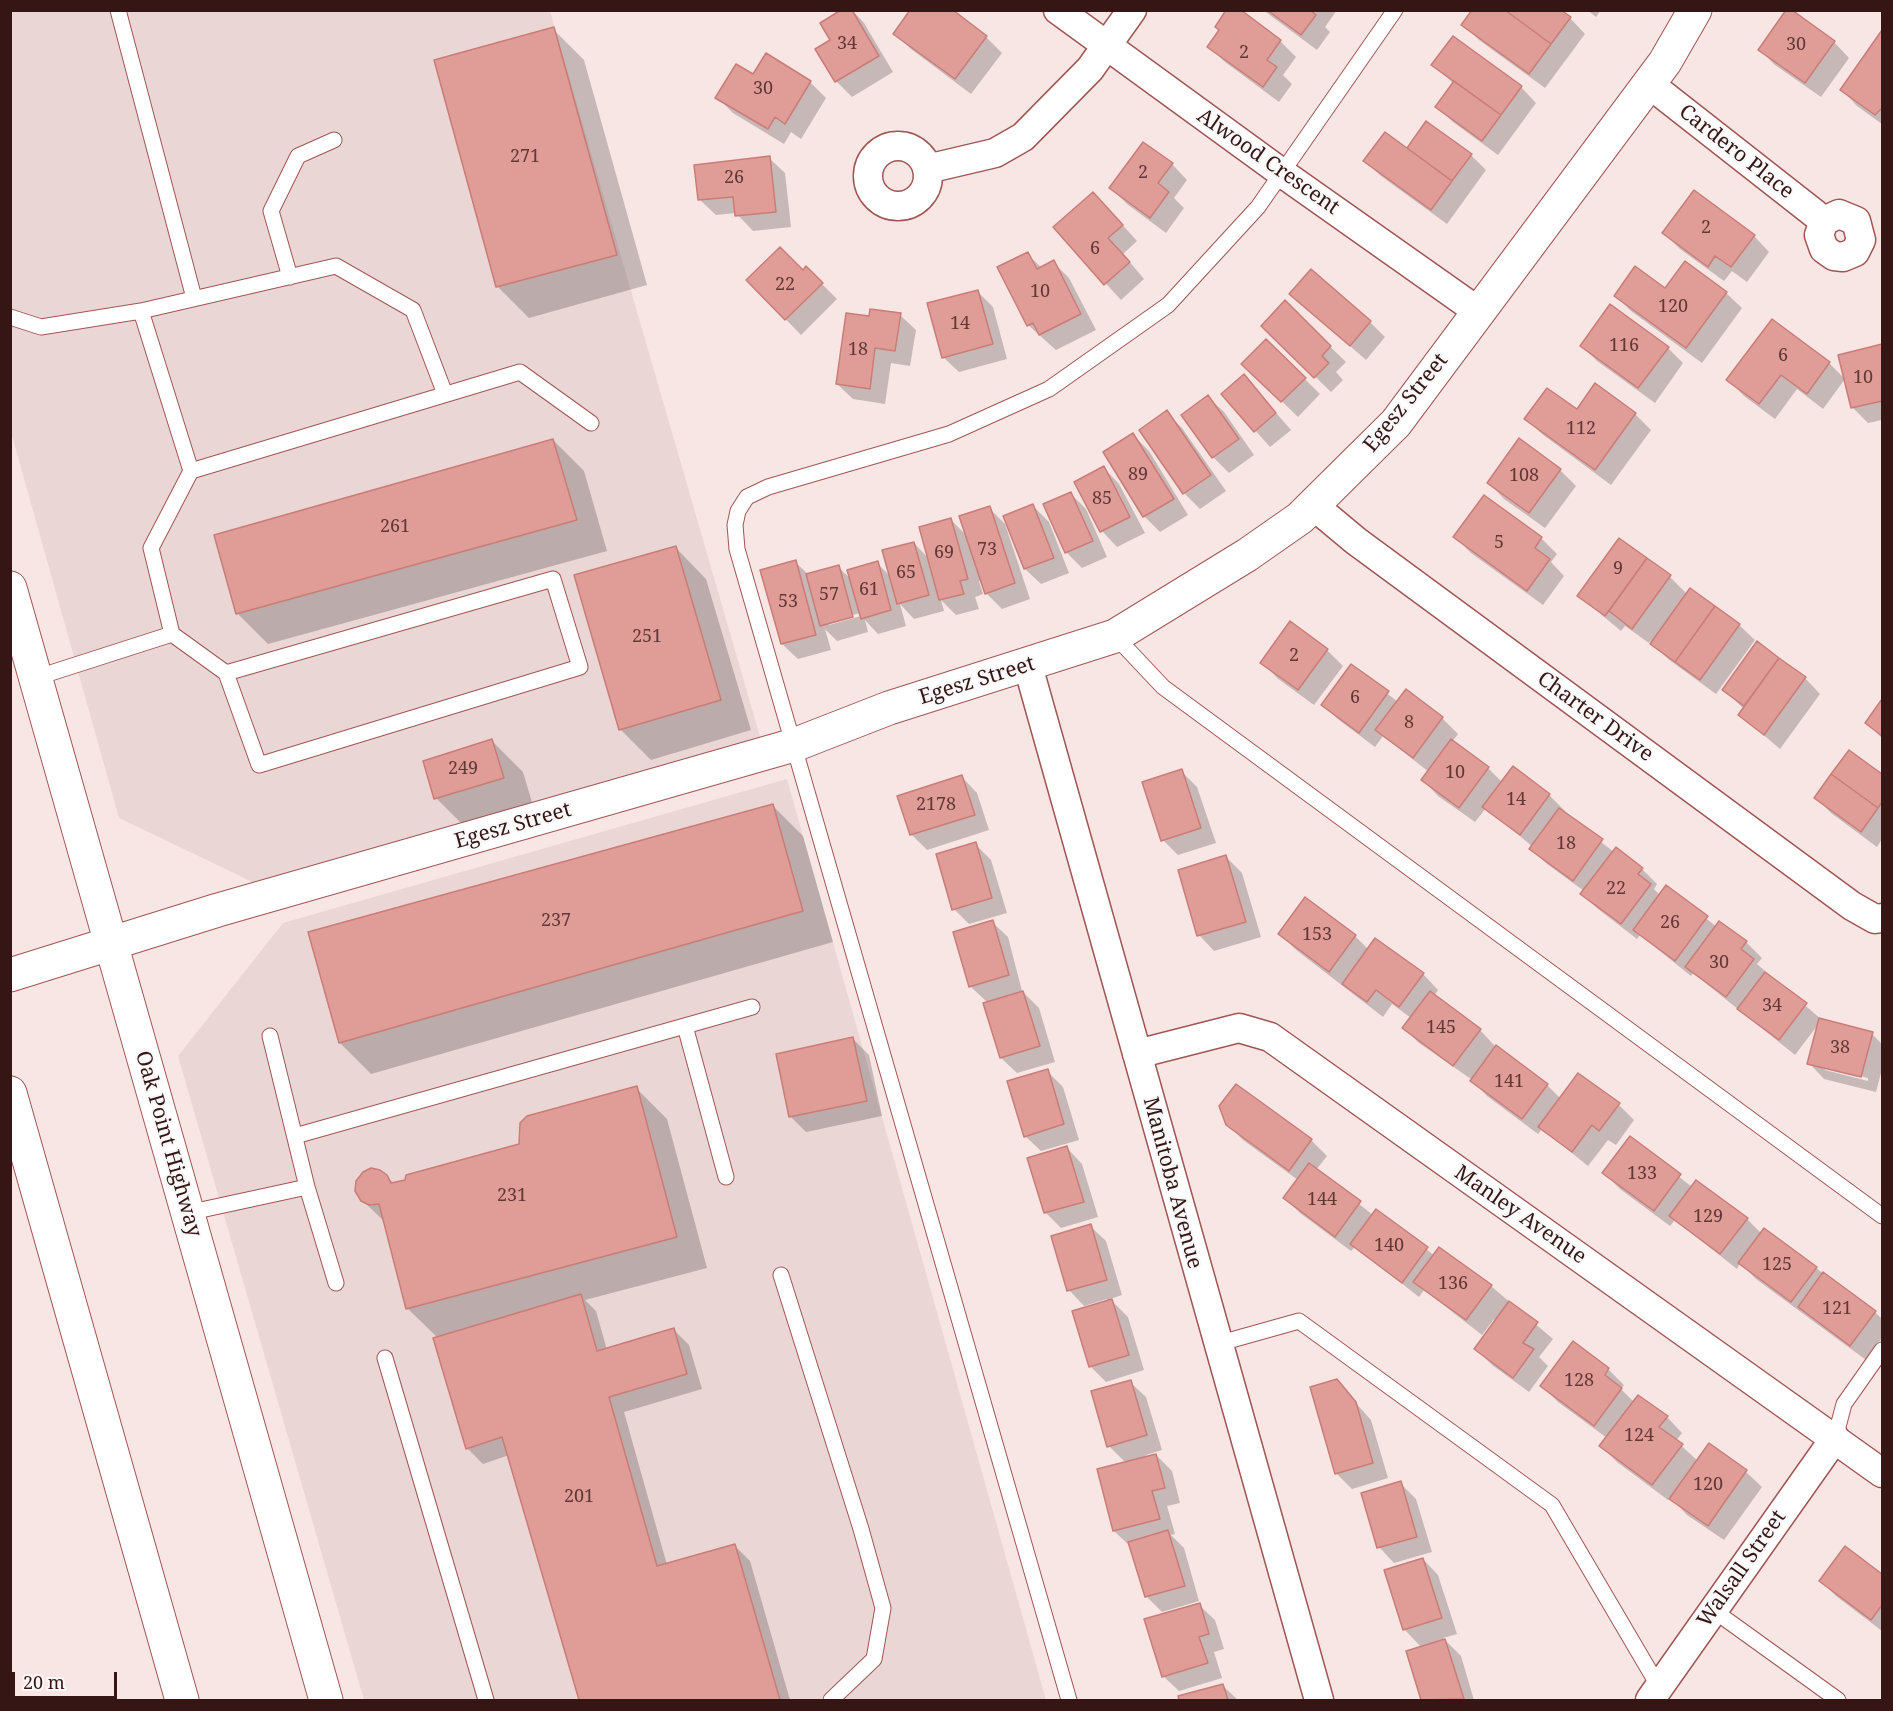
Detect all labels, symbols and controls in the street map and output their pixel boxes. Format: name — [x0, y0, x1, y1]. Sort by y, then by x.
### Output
house number: 34 — [837, 33, 857, 55]
house number: 30 — [1786, 34, 1806, 56]
house number: 2 — [1239, 42, 1249, 64]
house number: 30 — [753, 78, 773, 100]
street label: Cardero Place — [1674, 99, 1798, 205]
street label: Alwood Crescent — [1192, 103, 1344, 221]
house number: 271 — [510, 146, 540, 168]
house number: 2 — [1138, 162, 1148, 184]
house number: 26 — [724, 167, 744, 189]
house number: 2 — [1701, 217, 1711, 239]
house number: 6 — [1090, 238, 1100, 260]
house number: 22 — [775, 274, 795, 296]
house number: 10 — [1030, 281, 1050, 303]
house number: 120 — [1658, 296, 1688, 318]
house number: 14 — [950, 313, 970, 335]
house number: 116 — [1609, 335, 1639, 357]
house number: 18 — [848, 339, 868, 361]
house number: 6 — [1778, 345, 1788, 367]
street label: Egesz Street — [1358, 349, 1454, 457]
house number: 10 — [1853, 367, 1873, 389]
house number: 112 — [1566, 418, 1596, 440]
house number: 89 — [1128, 464, 1148, 486]
house number: 108 — [1509, 465, 1539, 487]
house number: 85 — [1092, 488, 1112, 510]
house number: 261 — [380, 516, 410, 538]
house number: 5 — [1494, 532, 1504, 554]
house number: 73 — [977, 539, 997, 561]
house number: 69 — [934, 542, 954, 564]
house number: 9 — [1613, 558, 1623, 580]
house number: 65 — [896, 562, 916, 584]
house number: 61 — [859, 579, 879, 601]
house number: 57 — [819, 584, 839, 606]
house number: 53 — [778, 591, 798, 613]
house number: 251 — [632, 626, 662, 648]
house number: 2 — [1289, 645, 1299, 667]
street label: Egesz Street — [916, 651, 1038, 711]
street label: Charter Drive — [1532, 666, 1658, 768]
house number: 6 — [1350, 687, 1360, 709]
house number: 8 — [1404, 712, 1414, 734]
house number: 249 — [448, 758, 478, 780]
house number: 10 — [1445, 762, 1465, 784]
house number: 14 — [1506, 789, 1526, 811]
house number: 2178 — [916, 794, 956, 816]
street label: Egesz Street — [452, 797, 574, 855]
house number: 18 — [1556, 833, 1576, 855]
house number: 22 — [1606, 878, 1626, 900]
house number: 237 — [541, 910, 571, 932]
house number: 26 — [1660, 912, 1680, 934]
house number: 153 — [1302, 924, 1332, 946]
house number: 30 — [1709, 952, 1729, 974]
house number: 34 — [1762, 995, 1782, 1017]
house number: 145 — [1426, 1017, 1456, 1039]
house number: 38 — [1830, 1037, 1850, 1059]
street label: Oak Point Highway — [129, 1048, 207, 1240]
house number: 141 — [1494, 1071, 1524, 1093]
street label: Manitoba Avenue — [1137, 1094, 1207, 1272]
street label: Manley Avenue — [1449, 1160, 1591, 1270]
house number: 133 — [1627, 1163, 1657, 1185]
house number: 231 — [497, 1185, 527, 1207]
house number: 144 — [1307, 1189, 1337, 1211]
house number: 129 — [1693, 1206, 1723, 1228]
house number: 140 — [1374, 1235, 1404, 1257]
house number: 125 — [1762, 1254, 1792, 1276]
house number: 136 — [1438, 1273, 1468, 1295]
house number: 121 — [1822, 1298, 1852, 1320]
house number: 128 — [1564, 1370, 1594, 1392]
house number: 124 — [1624, 1425, 1654, 1447]
house number: 120 — [1693, 1474, 1723, 1496]
house number: 201 — [564, 1486, 594, 1508]
street label: Walsall Street — [1692, 1506, 1792, 1632]
scale bar — [15, 1660, 120, 1698]
text: 20 m — [23, 1670, 65, 1694]

